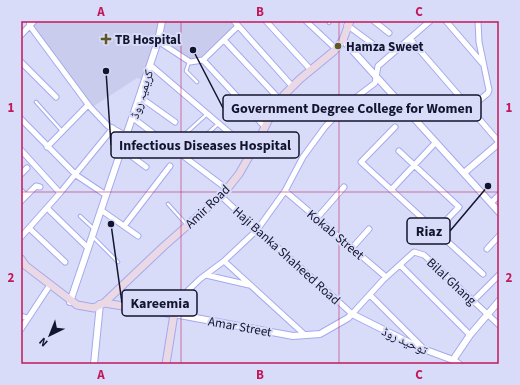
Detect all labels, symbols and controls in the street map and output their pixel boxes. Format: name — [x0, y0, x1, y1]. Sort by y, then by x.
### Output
text: A — [96, 3, 105, 21]
text: B — [256, 3, 264, 21]
text: C — [415, 3, 423, 21]
place label: TB Hospital — [115, 31, 181, 49]
marker: TB Hospital — [100, 33, 112, 45]
place label: Hamza Sweet — [346, 38, 424, 56]
marker: Hamza Sweet — [333, 41, 343, 51]
street label: کریمیہ روڈ — [126, 67, 158, 121]
callout: Government Degree College for Women — [223, 95, 481, 121]
text: 1 — [8, 99, 15, 117]
text: Government Degree College for Women — [231, 99, 473, 119]
text: 1 — [506, 99, 513, 117]
callout: Infectious Diseases Hospital — [111, 132, 299, 158]
text: Infectious Diseases Hospital — [119, 136, 291, 156]
street label: Amir Road — [181, 181, 234, 233]
street label: Haji Banka Shaheed Road — [229, 203, 344, 309]
street label: Kokab Street — [303, 205, 368, 264]
callout: Riaz — [407, 218, 450, 244]
text: Riaz — [416, 222, 443, 242]
street label: Bilal Ghang — [423, 254, 480, 310]
text: 2 — [8, 269, 15, 287]
text: 2 — [506, 269, 513, 287]
callout: Kareemia — [122, 290, 197, 316]
text: Kareemia — [130, 294, 190, 314]
street label: Amar Street — [207, 313, 274, 342]
north arrow — [30, 315, 70, 355]
street label: توحید روڈ — [379, 322, 431, 359]
text: N — [36, 334, 51, 350]
text: A — [96, 366, 105, 384]
text: B — [256, 366, 264, 384]
text: C — [415, 366, 423, 384]

